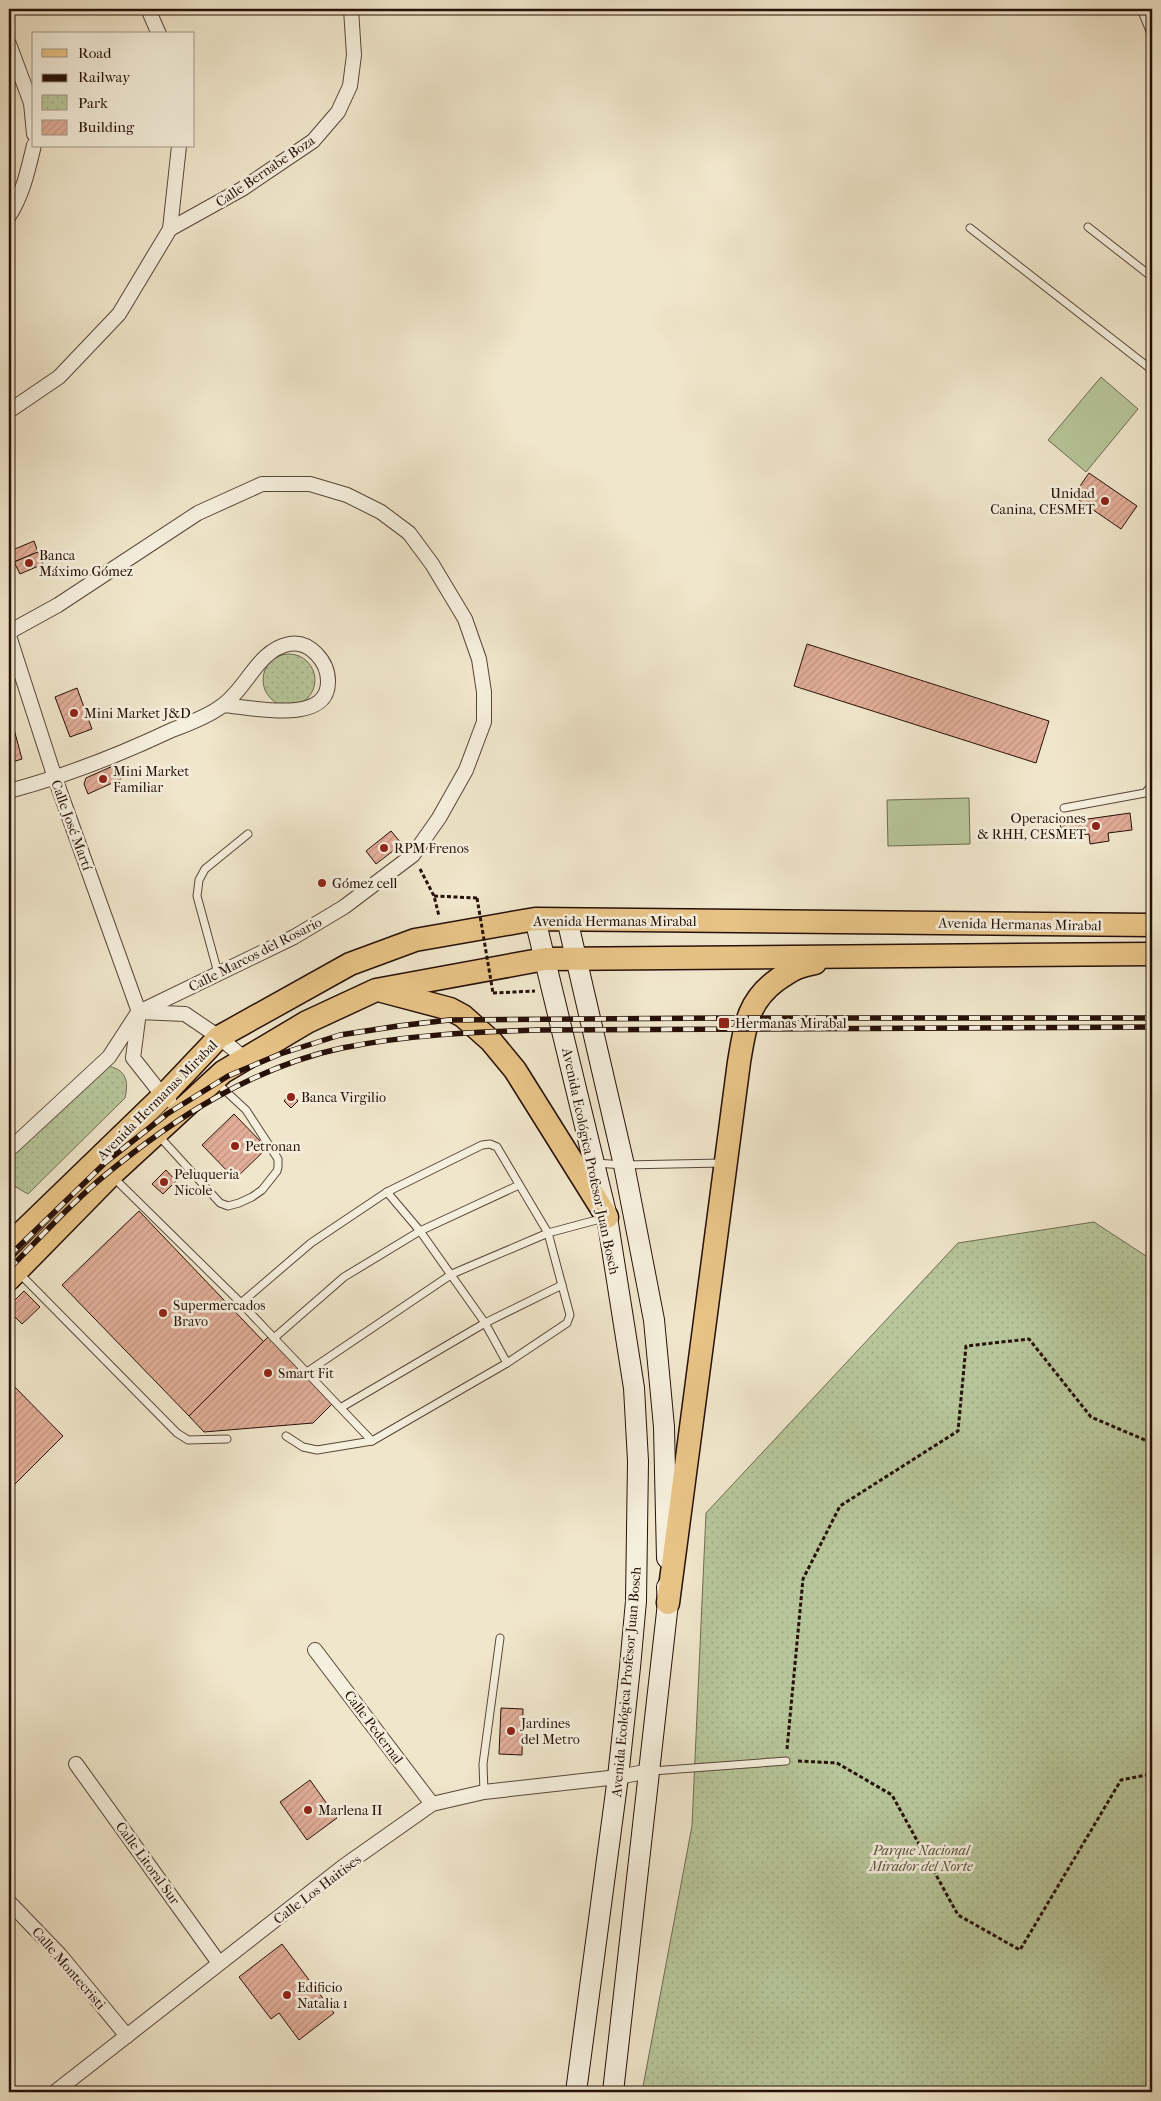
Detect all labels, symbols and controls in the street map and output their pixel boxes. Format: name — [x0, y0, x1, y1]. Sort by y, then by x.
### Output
legend — [32, 32, 195, 148]
text: Road — [78, 44, 112, 62]
text: Railway — [78, 68, 131, 86]
text: Park — [78, 94, 108, 112]
text: Building — [78, 118, 135, 136]
street label: Calle Bernabe Boza — [212, 132, 319, 211]
place label: Unidad Canina, CESMET — [990, 485, 1096, 518]
marker: Unidad Canina, CESMET — [1099, 495, 1111, 507]
place label: Banca Máximo Gómez — [39, 547, 133, 580]
marker: Banca Máximo Gómez — [23, 557, 35, 569]
place label: Mini Market J&D — [84, 705, 191, 722]
marker: Mini Market J&D — [68, 707, 80, 719]
place label: Mini Market Familiar — [113, 763, 189, 796]
marker: Mini Market Familiar — [97, 773, 109, 785]
street label: Calle José Martí — [47, 778, 96, 874]
place label: Operaciones & RHH, CESMET — [977, 810, 1087, 843]
marker: Operaciones & RHH, CESMET — [1090, 820, 1102, 832]
place label: RPM Frenos — [394, 840, 469, 857]
marker: RPM Frenos — [378, 842, 390, 854]
place label: Gómez cell — [332, 875, 398, 892]
marker: Gómez cell — [316, 877, 328, 889]
street label: Calle Marcos del Rosario — [186, 913, 325, 995]
street label: Avenida Hermanas Mirabal — [532, 913, 697, 930]
street label: Avenida Hermanas Mirabal — [937, 915, 1102, 934]
place label: Hermanas Mirabal — [735, 1015, 847, 1032]
marker: Hermanas Mirabal — [717, 1016, 731, 1030]
street label: Avenida Hermanas Mirabal — [93, 1036, 221, 1165]
street label: Avenida Ecológica Profesor Juan Bosch — [558, 1045, 623, 1276]
place label: Banca Virgilio — [301, 1089, 386, 1106]
marker: Banca Virgilio — [285, 1091, 297, 1103]
place label: Petronan — [245, 1138, 301, 1155]
marker: Petronan — [229, 1140, 241, 1152]
place label: Peluqueria Nicole — [174, 1166, 240, 1199]
marker: Peluqueria Nicole — [158, 1176, 170, 1188]
place label: Supermercados Bravo — [173, 1297, 266, 1330]
marker: Supermercados Bravo — [157, 1307, 169, 1319]
place label: Smart Fit — [278, 1365, 334, 1382]
marker: Smart Fit — [262, 1367, 274, 1379]
street label: Avenida Ecológica Profesor Juan Bosch — [608, 1566, 645, 1799]
street label: Calle Pedernal — [340, 1687, 407, 1767]
place label: Jardines del Metro — [520, 1715, 580, 1748]
marker: Jardines del Metro — [505, 1725, 517, 1737]
place label: Marlena II — [318, 1802, 383, 1819]
marker: Marlena II — [302, 1804, 314, 1816]
street label: Calle Litoral Sur — [112, 1819, 183, 1908]
park label: Parque Nacional Mirador del Norte — [868, 1842, 973, 1875]
street label: Calle Los Haitises — [270, 1851, 364, 1928]
street label: Calle Montecristi — [28, 1924, 109, 2013]
place label: Edificio Natalia 1 — [297, 1979, 348, 2012]
marker: Edificio Natalia 1 — [281, 1989, 293, 2001]

